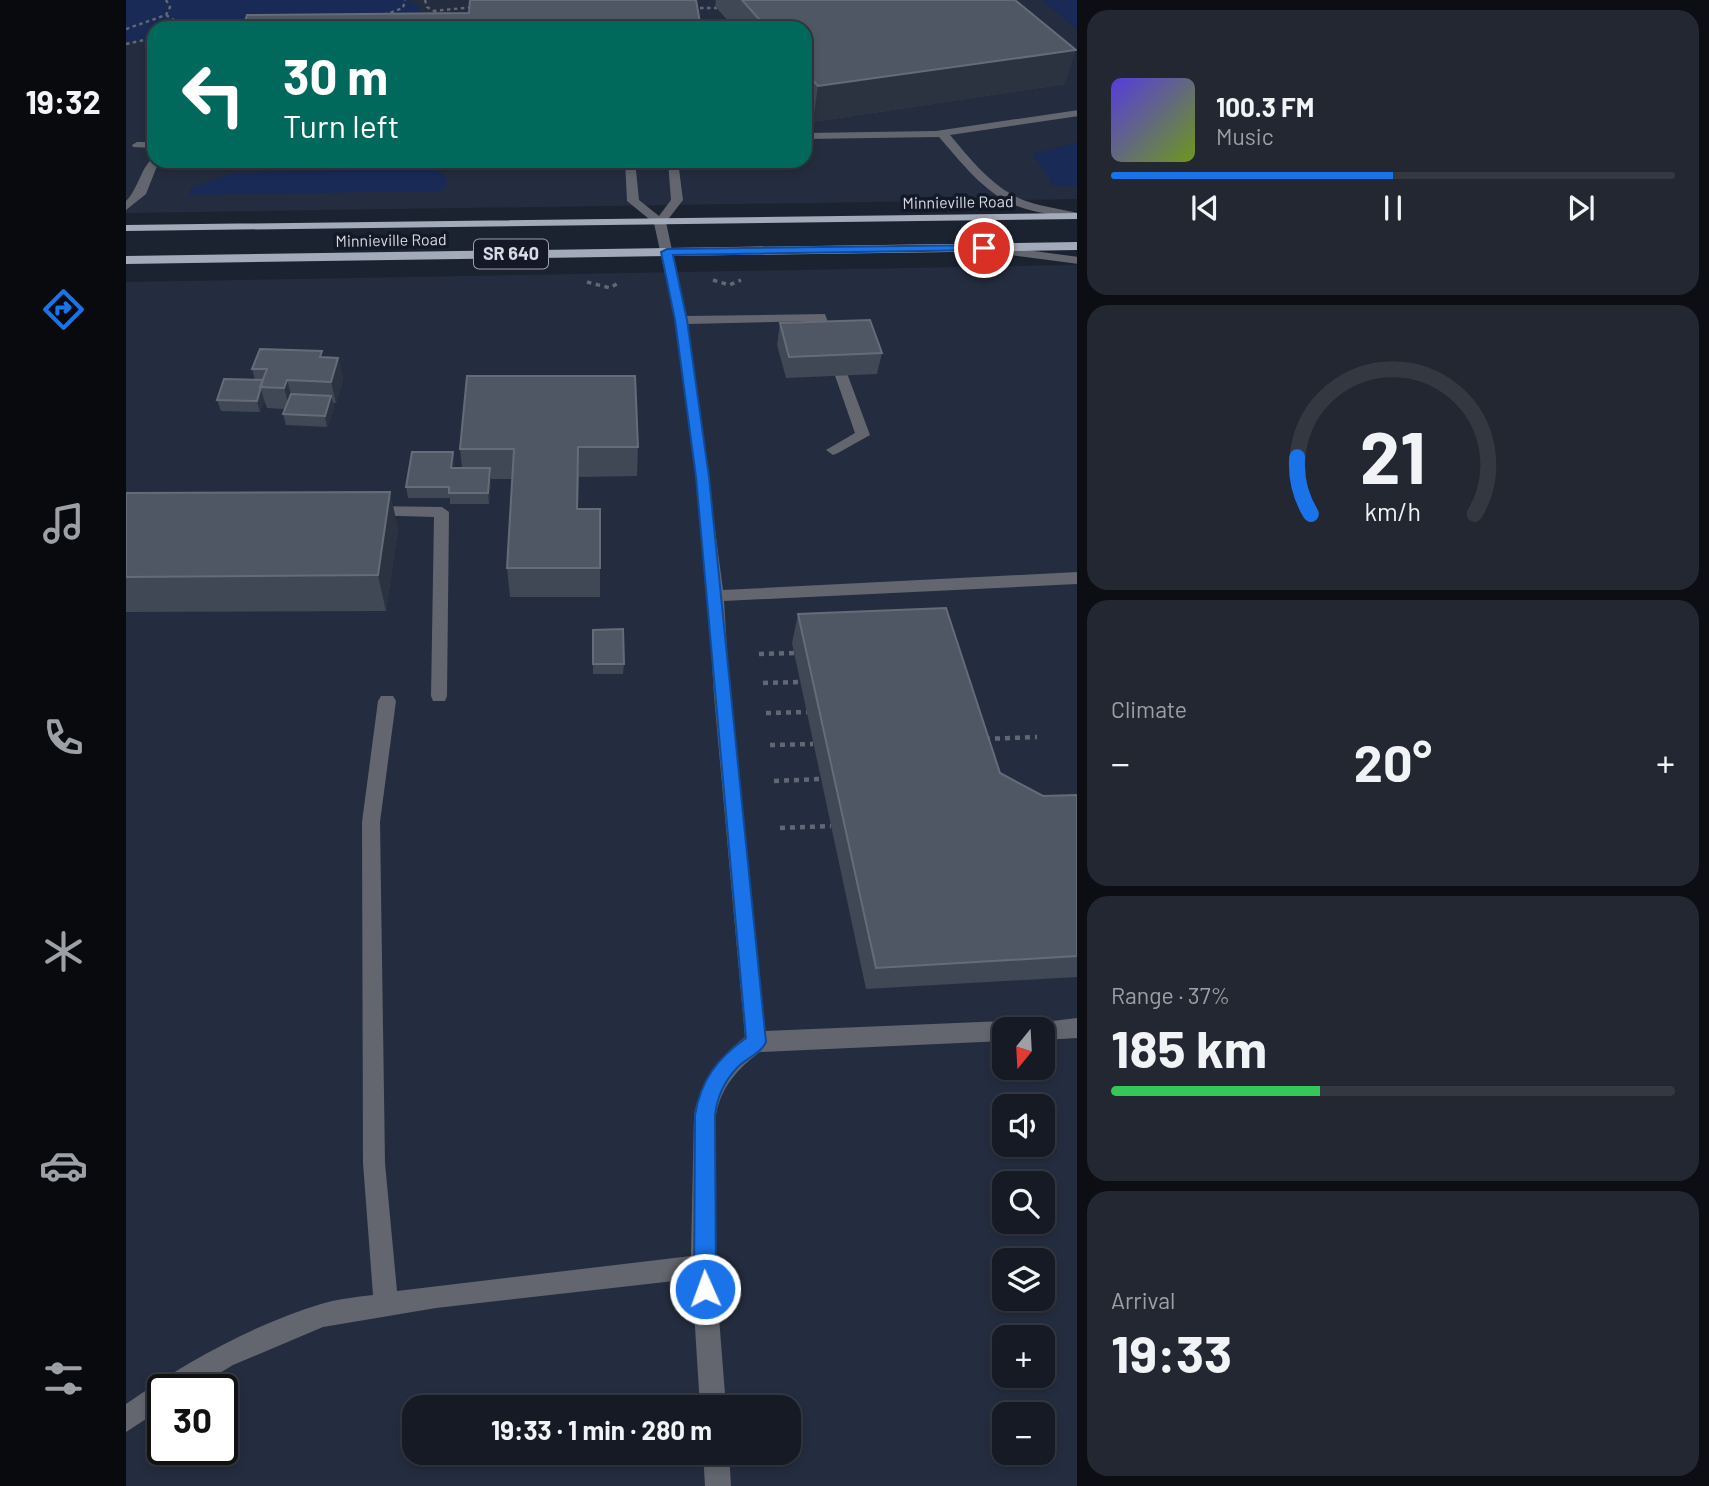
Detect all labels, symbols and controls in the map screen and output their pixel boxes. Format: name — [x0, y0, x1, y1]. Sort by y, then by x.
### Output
text: 30 m — [283, 46, 388, 105]
icon: left — [168, 49, 259, 140]
text: 19:32 — [25, 82, 101, 120]
text: 100.3 FM — [1216, 91, 1314, 122]
text: Turn left — [283, 106, 400, 144]
text: Music — [1216, 122, 1274, 150]
icon: previous — [1186, 189, 1224, 227]
icon: pause — [1374, 189, 1412, 227]
icon: next — [1562, 189, 1600, 227]
street label: Minnieville Road — [902, 191, 1014, 212]
pin — [954, 218, 1014, 278]
street label: Minnieville Road — [335, 229, 447, 250]
icon: arrive — [965, 229, 1003, 267]
road number: SR 640 — [474, 240, 548, 268]
icon: directions — [39, 285, 88, 334]
text: 21 — [1360, 411, 1426, 499]
text: km/h — [1365, 496, 1421, 526]
icon: music — [39, 499, 88, 548]
text: Climate — [1111, 695, 1187, 723]
icon: phone — [39, 713, 88, 762]
text: 20° — [1354, 730, 1432, 792]
text: − — [1111, 739, 1130, 785]
text: + — [1656, 739, 1675, 785]
icon: climate — [39, 927, 88, 976]
text: Range · 37% — [1111, 981, 1230, 1009]
text: 185 km — [1111, 1016, 1267, 1078]
north arrow — [992, 1017, 1055, 1080]
map controls — [992, 1017, 1055, 1465]
button: sound — [992, 1094, 1055, 1157]
icon: car — [39, 1141, 88, 1190]
button: search — [992, 1171, 1055, 1234]
button: layers — [992, 1248, 1055, 1311]
position arrow — [668, 1252, 742, 1326]
text: Arrival — [1111, 1286, 1175, 1314]
text: 19:33 — [1111, 1321, 1232, 1383]
button: + — [992, 1325, 1055, 1388]
icon: filters — [39, 1354, 88, 1403]
speed limit sign: 30 — [147, 1374, 238, 1465]
button: − — [992, 1402, 1055, 1465]
text: 19:33 · 1 min · 280 m — [491, 1414, 712, 1445]

